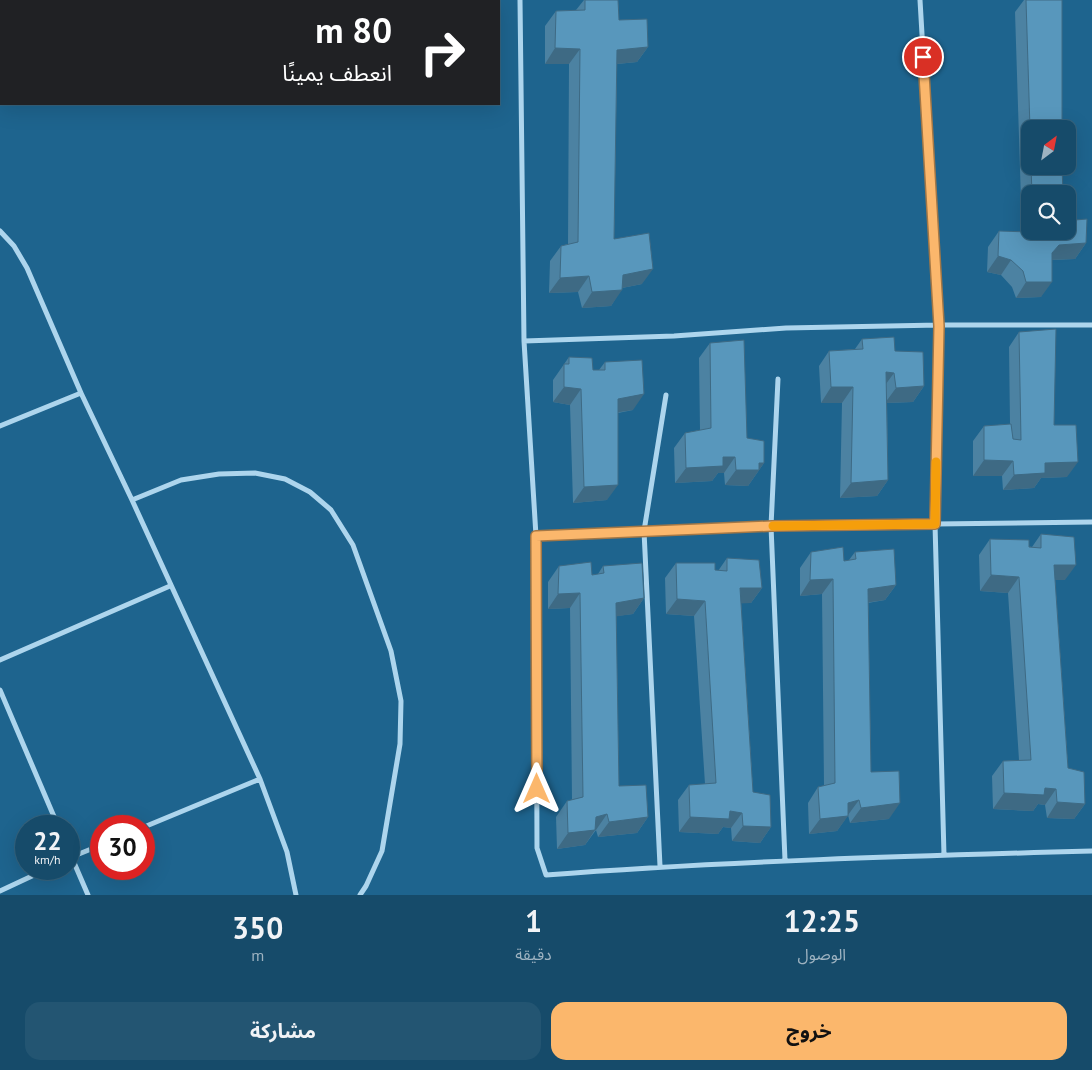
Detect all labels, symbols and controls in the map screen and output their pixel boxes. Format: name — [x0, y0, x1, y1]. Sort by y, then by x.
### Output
text: 80 m — [315, 7, 392, 53]
icon: right — [410, 20, 475, 85]
pin — [902, 36, 944, 78]
icon: arrive — [909, 43, 937, 71]
text: انعطف يمينًا — [282, 59, 392, 87]
north arrow — [1021, 120, 1076, 175]
map controls — [1021, 120, 1076, 240]
button: search — [1021, 185, 1076, 240]
position arrow — [510, 762, 562, 814]
speed limit sign: 30 — [90, 815, 155, 880]
text: 22 — [33, 825, 62, 857]
text: km/h — [34, 852, 61, 867]
text: 1 — [525, 901, 542, 940]
text: 12:25 — [784, 901, 860, 940]
text: 350 — [232, 908, 283, 947]
text: دقيقة — [515, 944, 552, 964]
text: الوصول — [798, 944, 846, 964]
text: m — [251, 945, 264, 965]
button: مشاركة — [25, 1002, 541, 1060]
button: خروج — [551, 1002, 1067, 1060]

